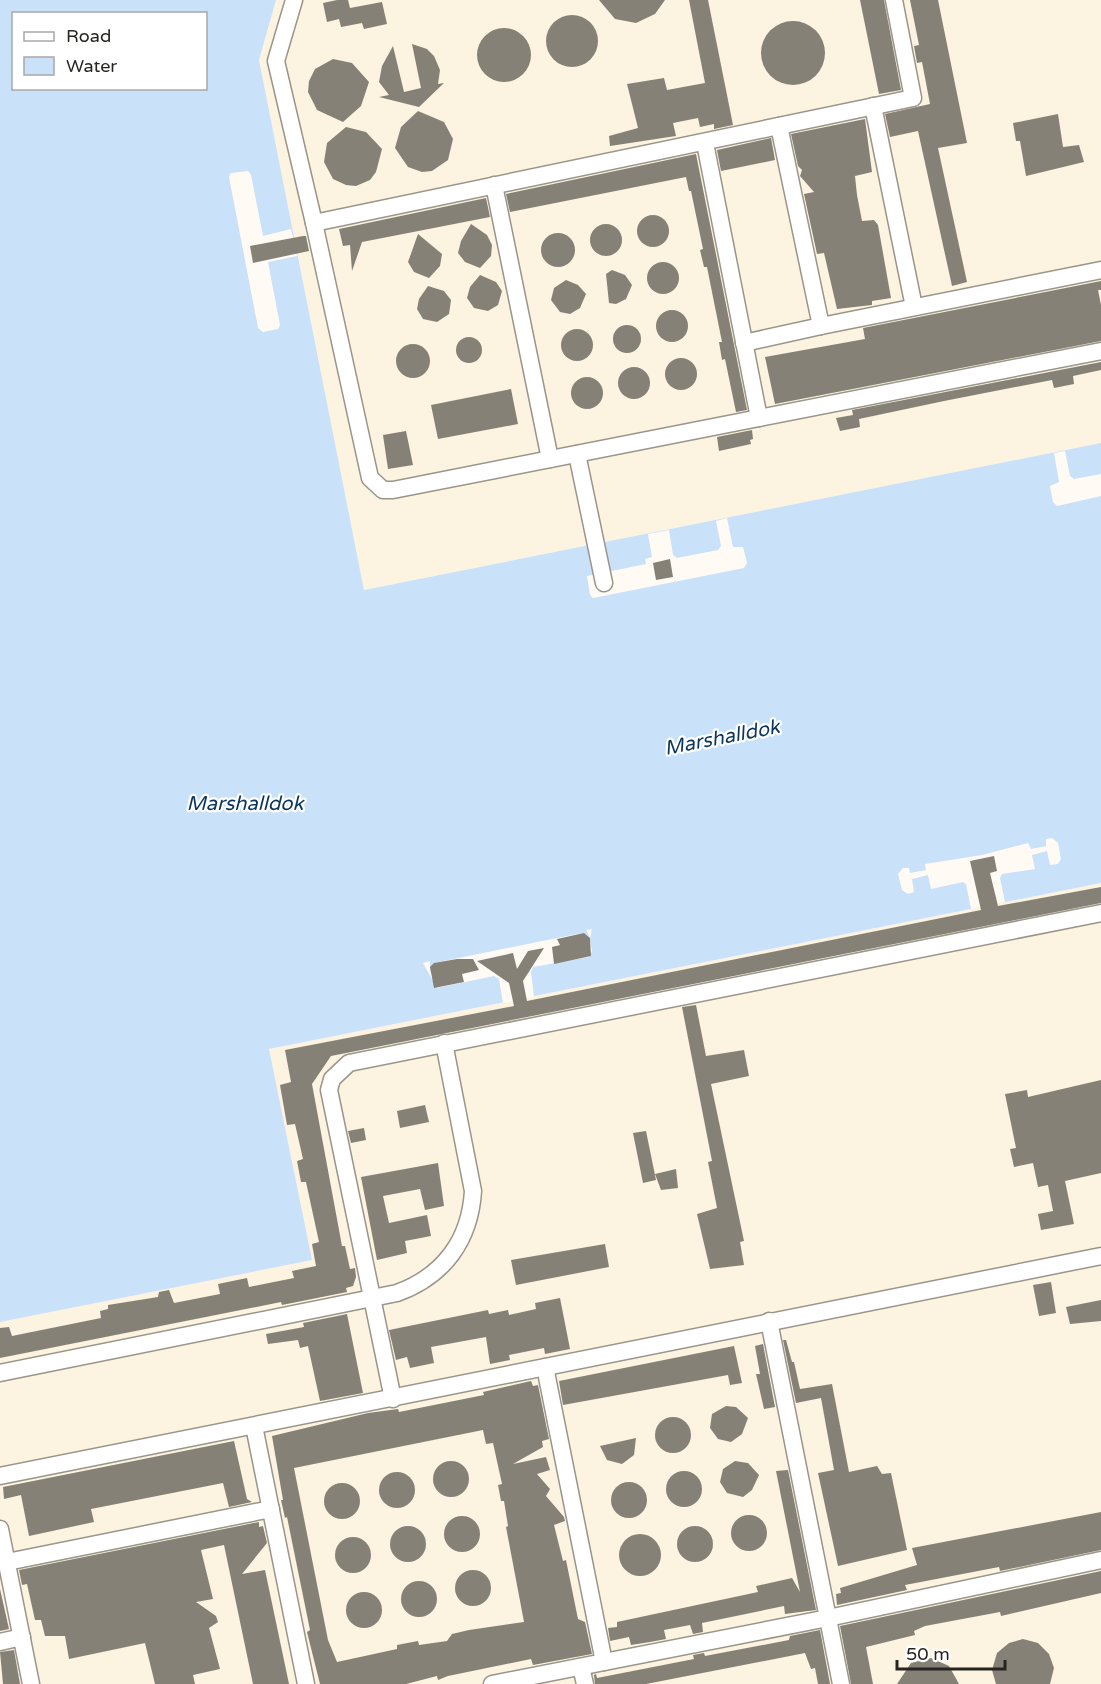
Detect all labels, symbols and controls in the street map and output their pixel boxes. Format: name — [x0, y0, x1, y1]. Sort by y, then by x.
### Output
legend — [12, 12, 207, 90]
text: Road — [66, 25, 111, 47]
text: Water — [66, 55, 117, 77]
water label: Marshalldok — [662, 715, 784, 761]
water label: Marshalldok — [187, 792, 306, 816]
scale bar — [897, 1633, 1005, 1671]
text: 50 m — [906, 1643, 950, 1665]

